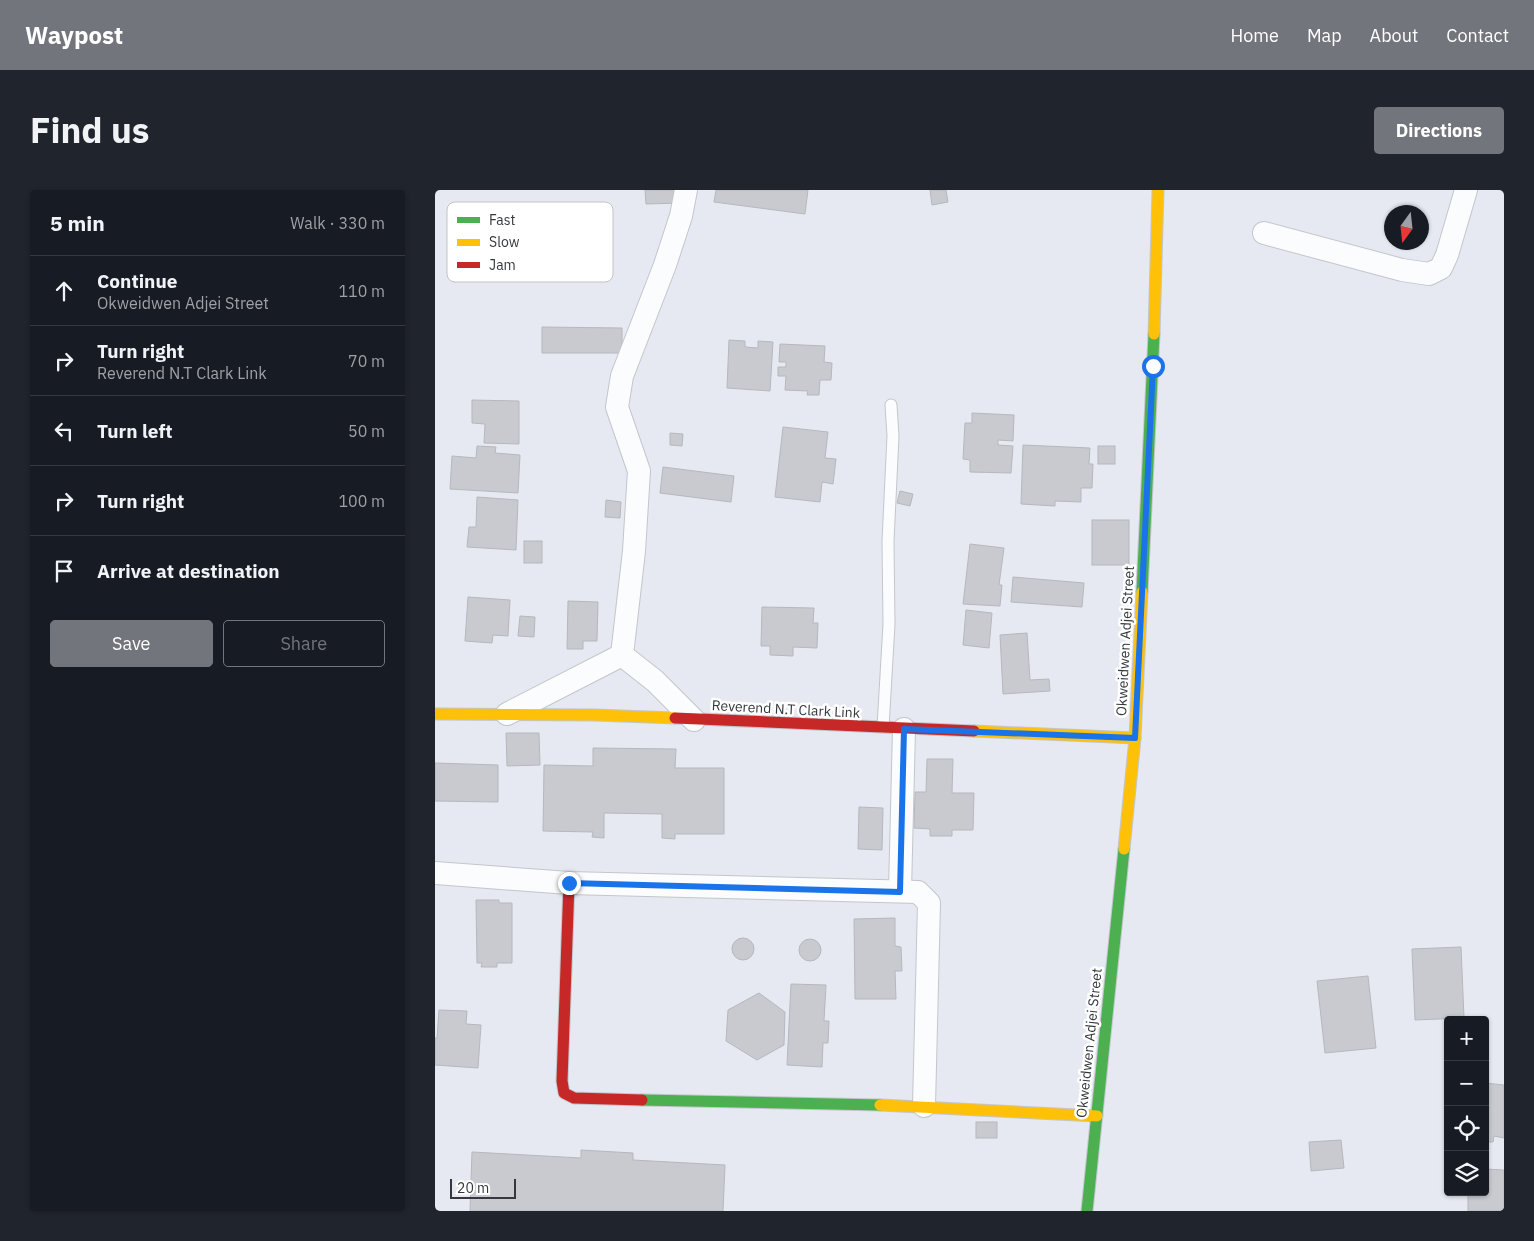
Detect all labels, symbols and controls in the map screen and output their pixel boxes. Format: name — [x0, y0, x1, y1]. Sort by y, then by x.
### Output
text: Waypost — [25, 19, 123, 51]
text: Home — [1231, 24, 1279, 47]
text: Map — [1307, 24, 1342, 47]
text: About — [1370, 24, 1418, 47]
text: Contact — [1446, 24, 1509, 47]
text: Find us — [30, 107, 149, 153]
button: Directions — [1374, 107, 1504, 154]
legend — [447, 202, 613, 282]
north arrow — [1384, 205, 1429, 250]
text: 5 min — [50, 209, 105, 237]
text: Fast — [489, 211, 515, 229]
text: Walk · 330 m — [290, 213, 385, 233]
text: Slow — [489, 233, 520, 251]
text: Jam — [489, 256, 516, 274]
text: Continue — [97, 269, 177, 293]
icon: ahead — [50, 277, 78, 305]
text: 110 m — [338, 281, 385, 301]
text: Okweidwen Adjei Street — [97, 293, 269, 313]
text: Turn right — [97, 339, 184, 363]
icon: right — [50, 347, 78, 375]
text: 70 m — [348, 351, 385, 371]
route start — [1142, 355, 1165, 378]
text: Reverend N.T Clark Link — [97, 363, 267, 383]
icon: left — [50, 417, 78, 445]
text: Turn left — [97, 419, 173, 443]
text: 50 m — [348, 421, 385, 441]
icon: right — [50, 487, 78, 515]
text: Turn right — [97, 489, 184, 513]
text: 100 m — [338, 491, 385, 511]
icon: arrive — [50, 557, 78, 585]
text: Arrive at destination — [97, 559, 280, 583]
street label: Okweidwen Adjei Street — [1112, 565, 1138, 717]
button: Save — [50, 620, 213, 667]
button: Share — [223, 620, 385, 667]
street label: Reverend N.T Clark Link — [711, 696, 861, 722]
route end — [558, 872, 581, 895]
street label: Okweidwen Adjei Street — [1072, 967, 1106, 1119]
map controls — [1444, 1016, 1489, 1196]
button: + — [1444, 1016, 1489, 1061]
button: − — [1444, 1061, 1489, 1106]
button: locate — [1444, 1106, 1489, 1151]
button: layers — [1444, 1151, 1489, 1196]
scale bar — [450, 1176, 516, 1199]
text: 20 m — [457, 1179, 489, 1197]

